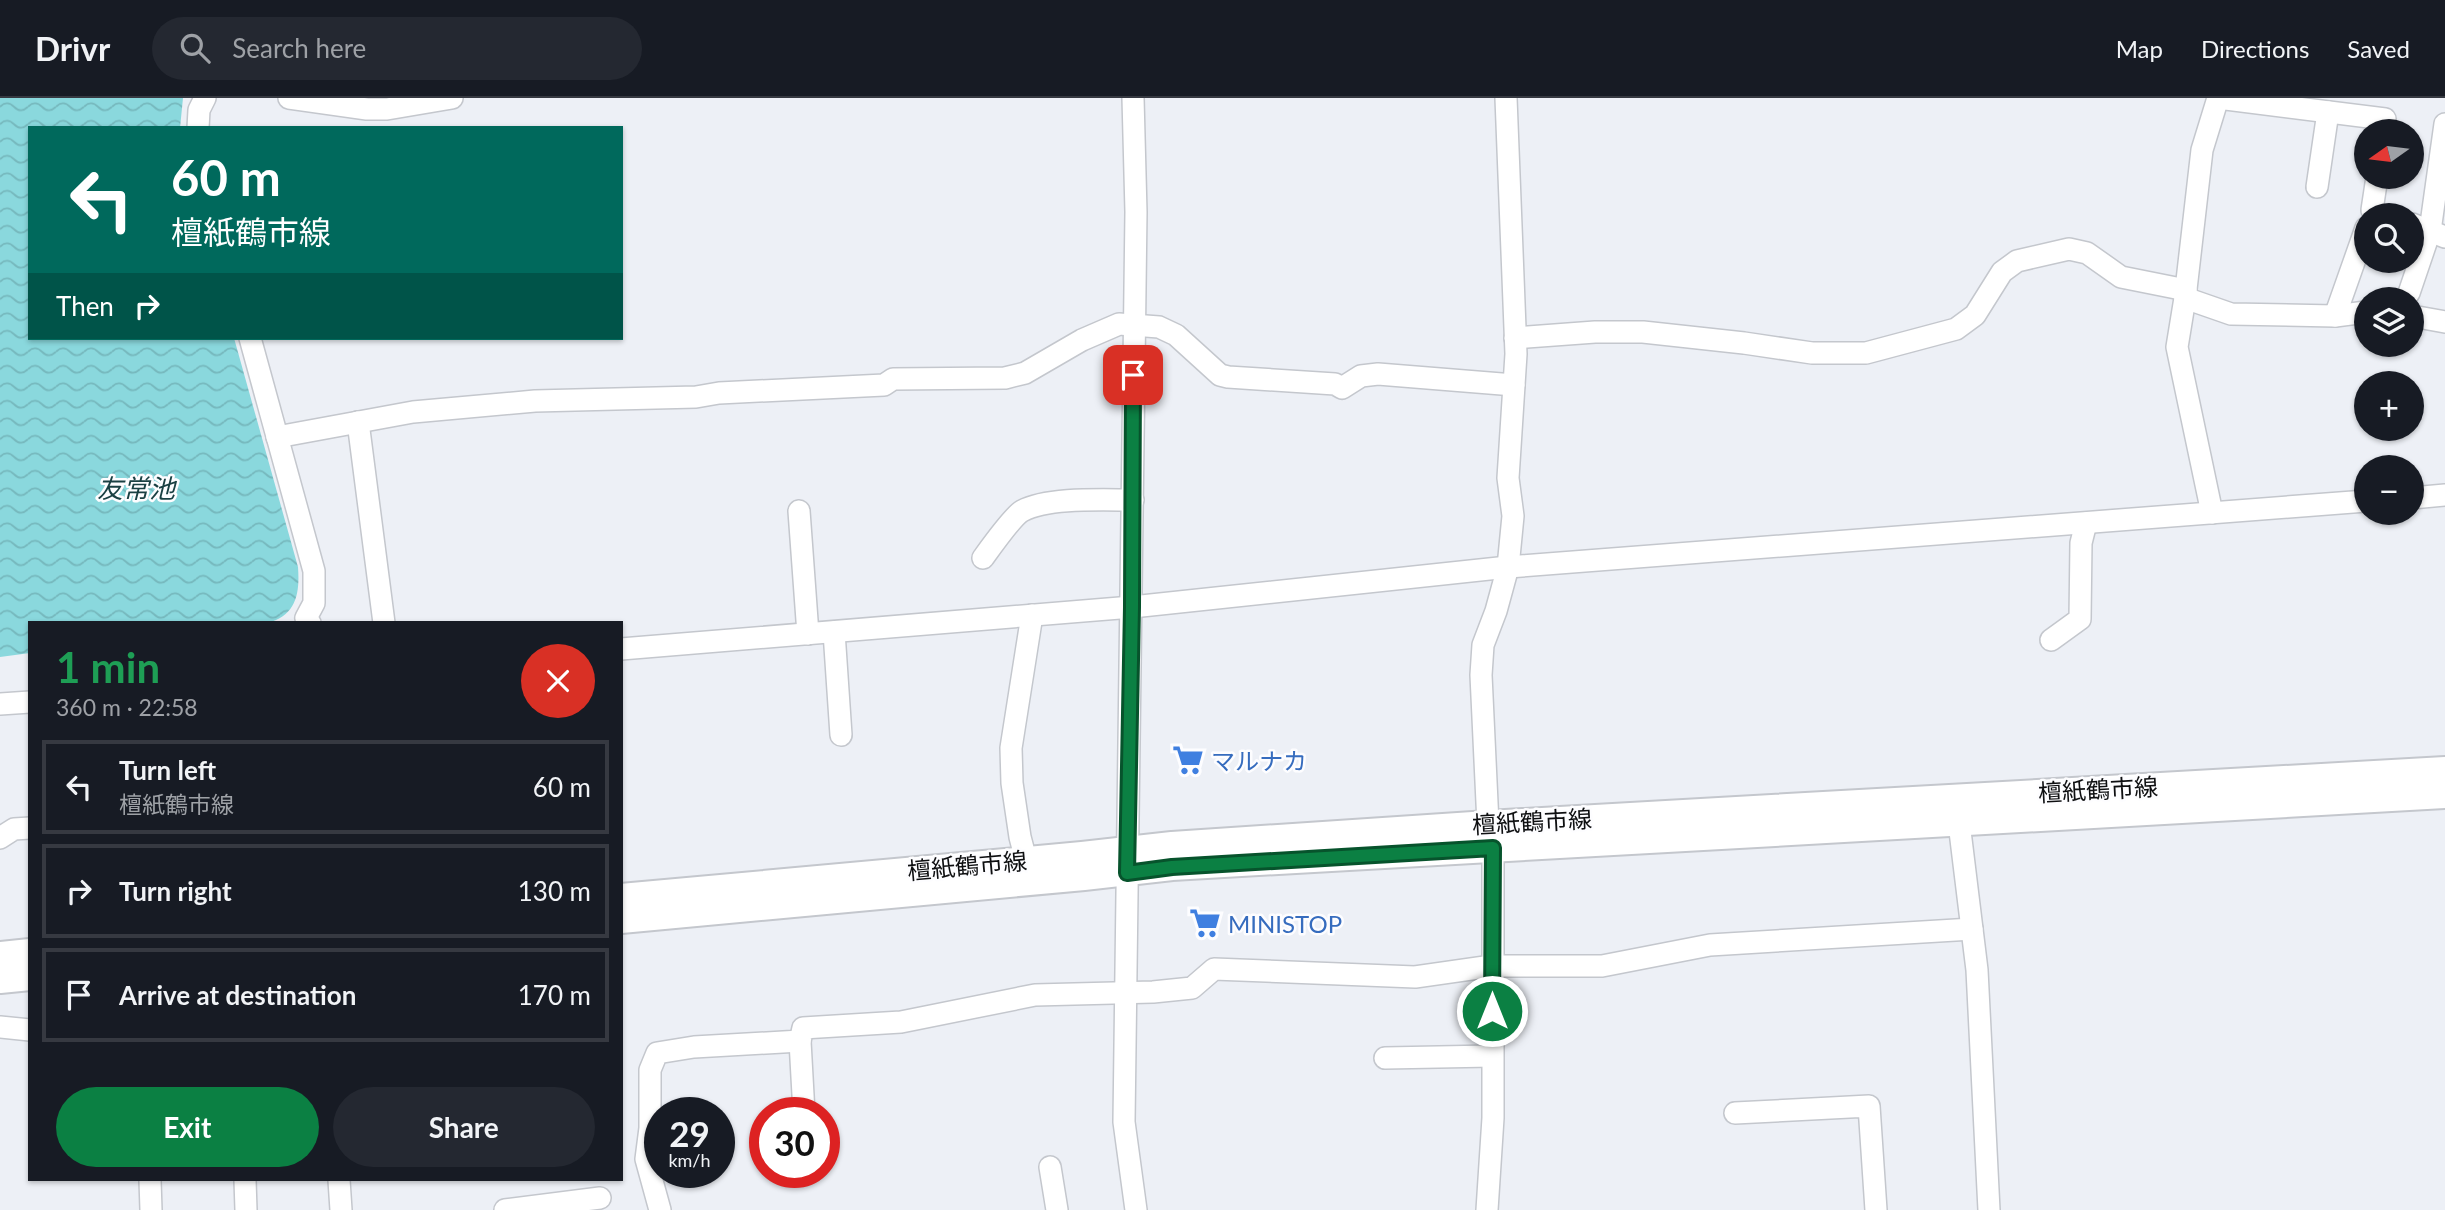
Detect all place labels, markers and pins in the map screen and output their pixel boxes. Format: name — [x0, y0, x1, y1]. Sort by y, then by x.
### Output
pin — [1103, 345, 1163, 405]
supermarket icon: マルナカ — [1171, 743, 1205, 777]
place label: マルナカ — [1211, 746, 1307, 775]
supermarket icon: MINISTOP — [1188, 906, 1222, 940]
place label: MINISTOP — [1228, 909, 1342, 938]

